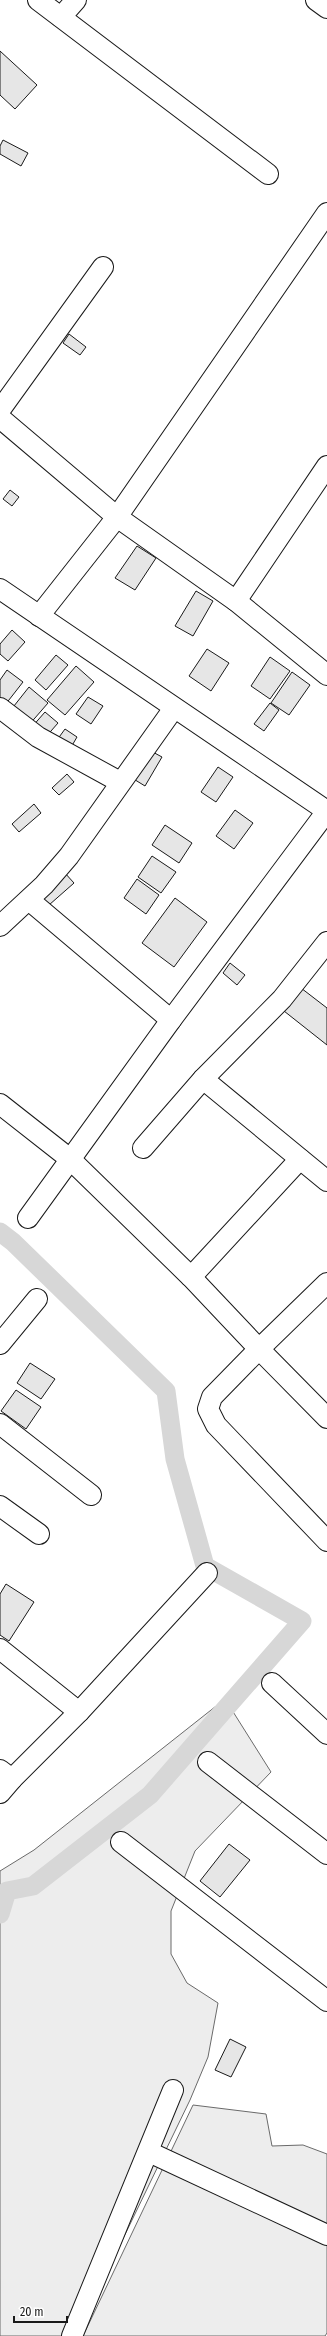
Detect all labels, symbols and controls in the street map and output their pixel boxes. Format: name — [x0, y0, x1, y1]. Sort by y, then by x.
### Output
scale bar — [14, 2298, 67, 2324]
text: 20 m — [20, 2305, 44, 2319]

